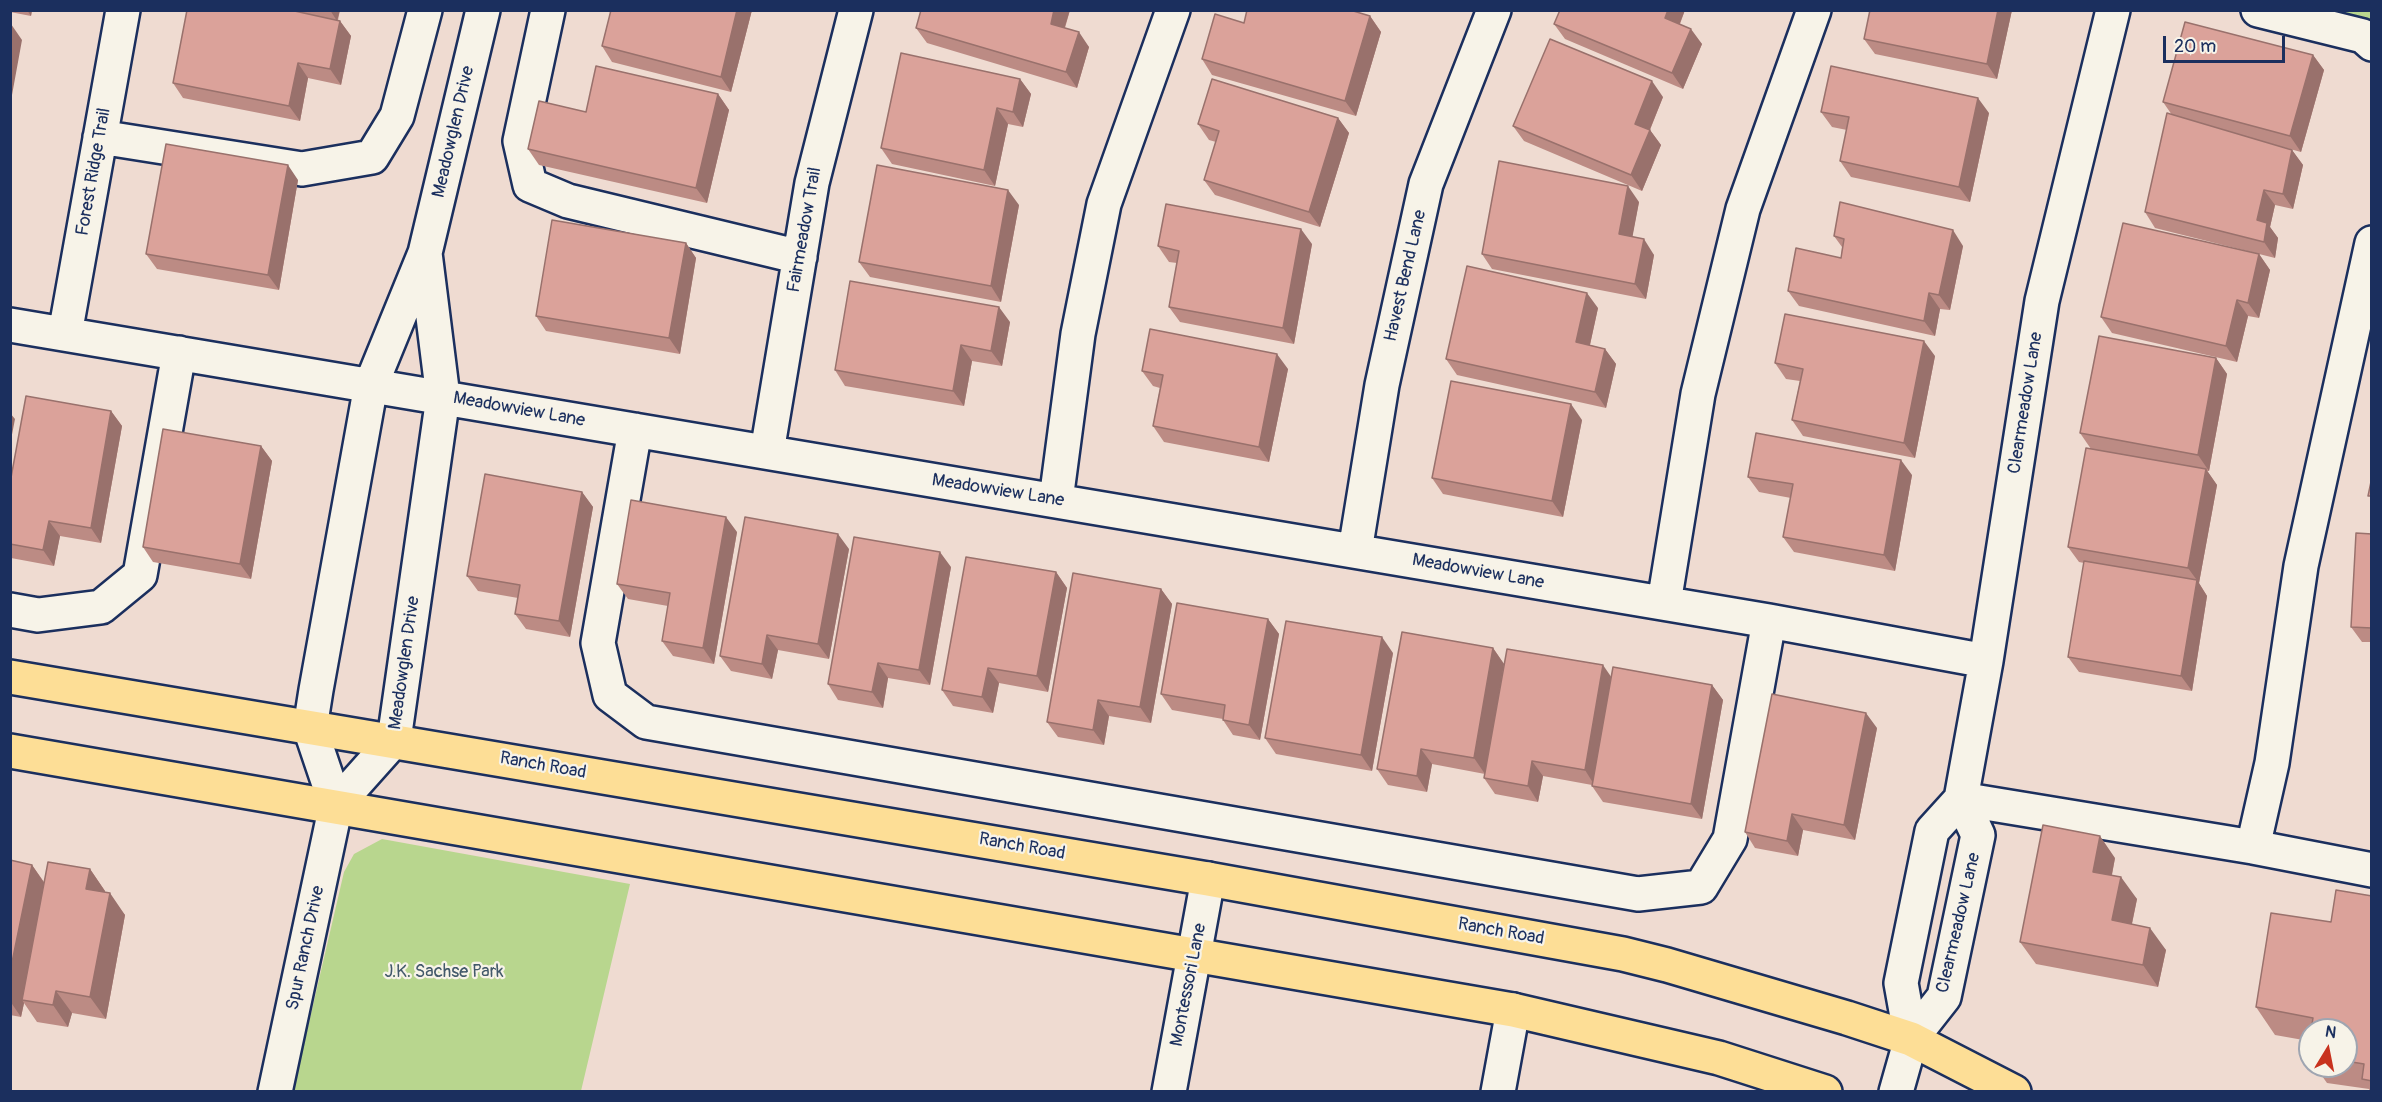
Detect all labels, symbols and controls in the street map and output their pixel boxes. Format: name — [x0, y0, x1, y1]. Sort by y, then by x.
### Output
scale bar — [2166, 24, 2288, 62]
text: 20 m — [2174, 35, 2216, 58]
street label: Meadowglen Drive — [428, 64, 480, 200]
street label: Forest Ridge Trail — [72, 106, 116, 238]
street label: Fairmeadow Trail — [783, 166, 827, 294]
street label: Havest Bend Lane — [1380, 208, 1432, 344]
street label: Clearmeadow Lane — [2004, 331, 2048, 475]
street label: Meadowview Lane — [451, 388, 587, 432]
street label: Meadowview Lane — [930, 470, 1066, 512]
street label: Meadowview Lane — [1410, 550, 1546, 594]
street label: Meadowglen Drive — [385, 595, 425, 731]
street label: Ranch Road — [498, 748, 588, 784]
street label: Ranch Road — [977, 829, 1067, 865]
street label: Clearmeadow Lane — [1932, 851, 1986, 995]
street label: Spur Ranch Drive — [282, 884, 330, 1012]
street label: Ranch Road — [1456, 914, 1546, 950]
street label: Montessori Lane — [1166, 922, 1212, 1048]
park label: J.K. Sachse Park — [384, 961, 504, 983]
north arrow — [2298, 1018, 2358, 1078]
text: N — [2324, 1021, 2338, 1043]

